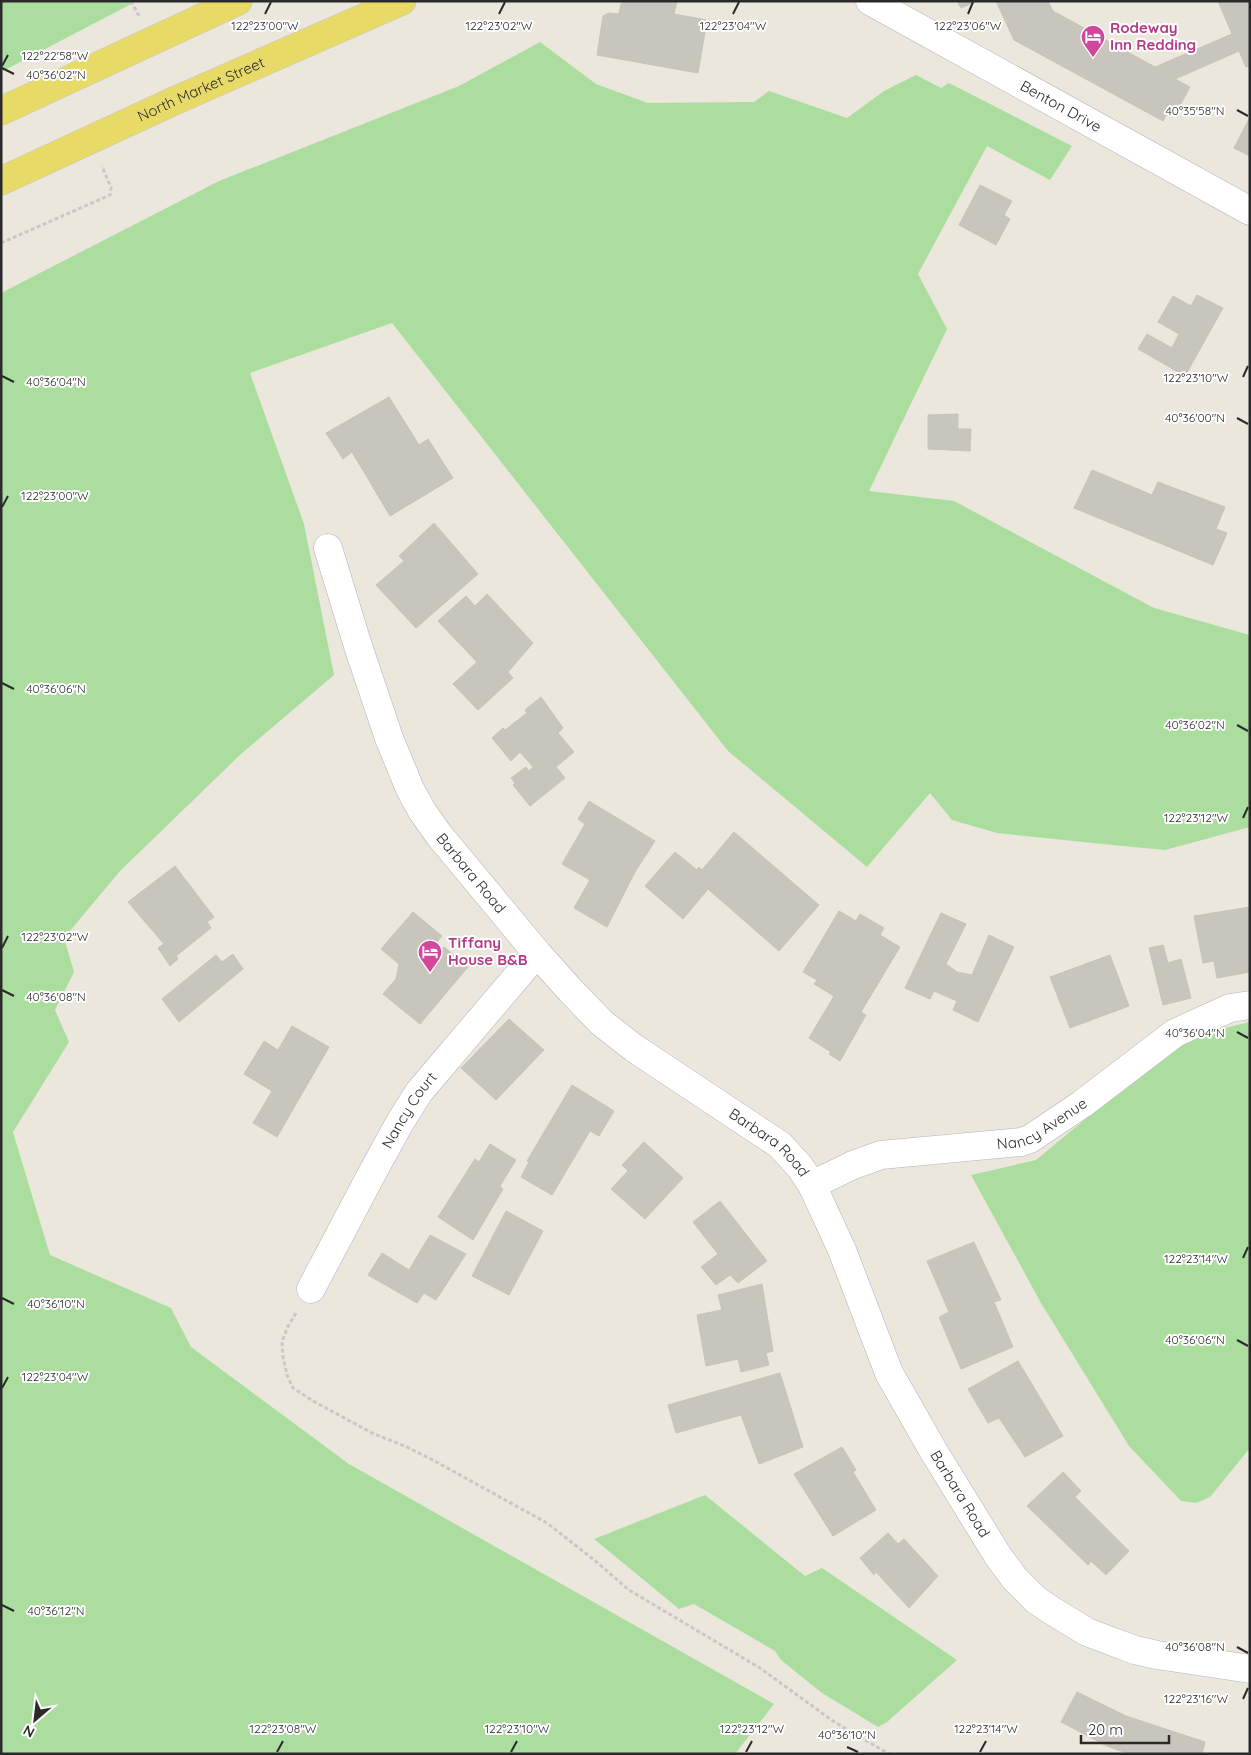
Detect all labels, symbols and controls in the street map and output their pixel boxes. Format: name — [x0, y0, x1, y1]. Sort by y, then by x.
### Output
text: 122°23'00"W — [231, 18, 299, 33]
text: 122°23'02"W — [466, 18, 533, 33]
text: 122°23'04"W — [700, 18, 767, 33]
text: 122°23'06"W — [935, 18, 1002, 33]
place label: Rodeway Inn Redding — [1110, 18, 1196, 54]
hotel icon: Rodeway Inn Redding — [1080, 24, 1106, 58]
text: 122°22'58"W — [22, 48, 89, 63]
street label: North Market Street — [134, 52, 267, 126]
text: 40°36'02"N — [26, 67, 86, 82]
street label: Benton Drive — [1017, 76, 1105, 136]
text: 40°35'58"N — [1166, 103, 1224, 118]
text: 122°23'10"W — [1164, 370, 1229, 385]
text: 40°36'04"N — [26, 374, 86, 389]
text: 40°36'00"N — [1165, 410, 1225, 425]
text: 122°23'00"W — [21, 488, 89, 503]
text: 40°36'06"N — [26, 681, 86, 696]
text: 40°36'02"N — [1165, 717, 1225, 732]
text: 122°23'12"W — [1164, 810, 1229, 825]
street label: Barbara Road — [432, 829, 510, 917]
text: 122°23'02"W — [22, 929, 89, 944]
place label: Tiffany House B&B — [448, 933, 528, 969]
hotel icon: Tiffany House B&B — [417, 939, 443, 973]
text: 40°36'08"N — [26, 989, 86, 1004]
text: 40°36'04"N — [1165, 1025, 1225, 1040]
street label: Nancy Court — [377, 1068, 441, 1152]
street label: Nancy Avenue — [996, 1093, 1090, 1153]
street label: Barbara Road — [725, 1104, 814, 1180]
text: 122°23'14"W — [1164, 1251, 1228, 1266]
text: 40°36'10"N — [27, 1296, 85, 1311]
text: 40°36'06"N — [1165, 1332, 1225, 1347]
text: 122°23'04"W — [22, 1369, 89, 1384]
street label: Barbara Road — [926, 1447, 994, 1541]
text: 40°36'12"N — [28, 1603, 84, 1618]
text: 40°36'08"N — [1165, 1639, 1225, 1654]
text: 122°23'16"W — [1164, 1691, 1228, 1706]
north arrow — [10, 1695, 60, 1745]
scale bar — [1081, 1712, 1168, 1744]
text: 20 m — [1088, 1720, 1123, 1739]
text: N — [20, 1721, 38, 1742]
text: 122°23'08"W — [250, 1721, 317, 1736]
text: 122°23'10"W — [485, 1721, 550, 1736]
text: 122°23'12"W — [720, 1721, 785, 1736]
text: 122°23'14"W — [954, 1721, 1018, 1736]
text: 40°36'10"N — [818, 1727, 876, 1742]

